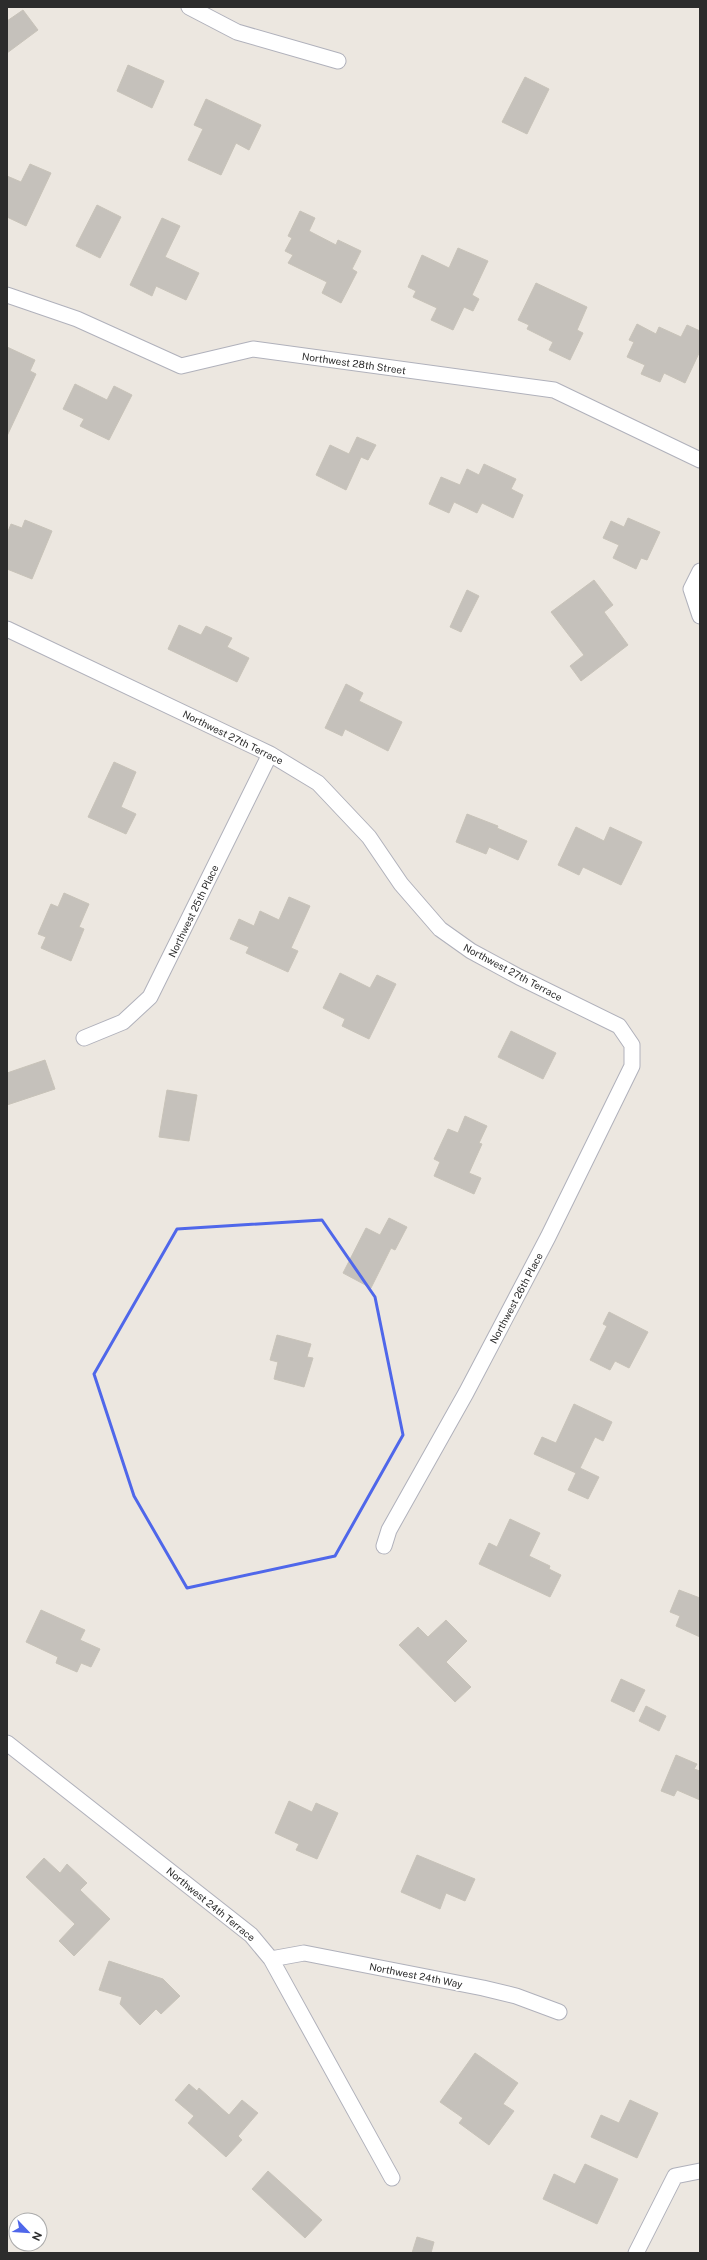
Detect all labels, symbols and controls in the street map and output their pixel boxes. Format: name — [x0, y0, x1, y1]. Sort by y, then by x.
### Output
street label: Northwest 28th Street — [301, 350, 407, 376]
street label: Northwest 27th Terrace — [181, 707, 285, 767]
street label: Northwest 25th Place — [165, 863, 221, 959]
street label: Northwest 27th Terrace — [462, 941, 565, 1003]
street label: Northwest 26th Place — [487, 1250, 545, 1345]
street label: Northwest 24th Terrace — [164, 1865, 258, 1944]
street label: Northwest 24th Way — [368, 1960, 464, 1990]
north arrow — [8, 2212, 48, 2252]
text: N — [30, 2230, 44, 2243]

